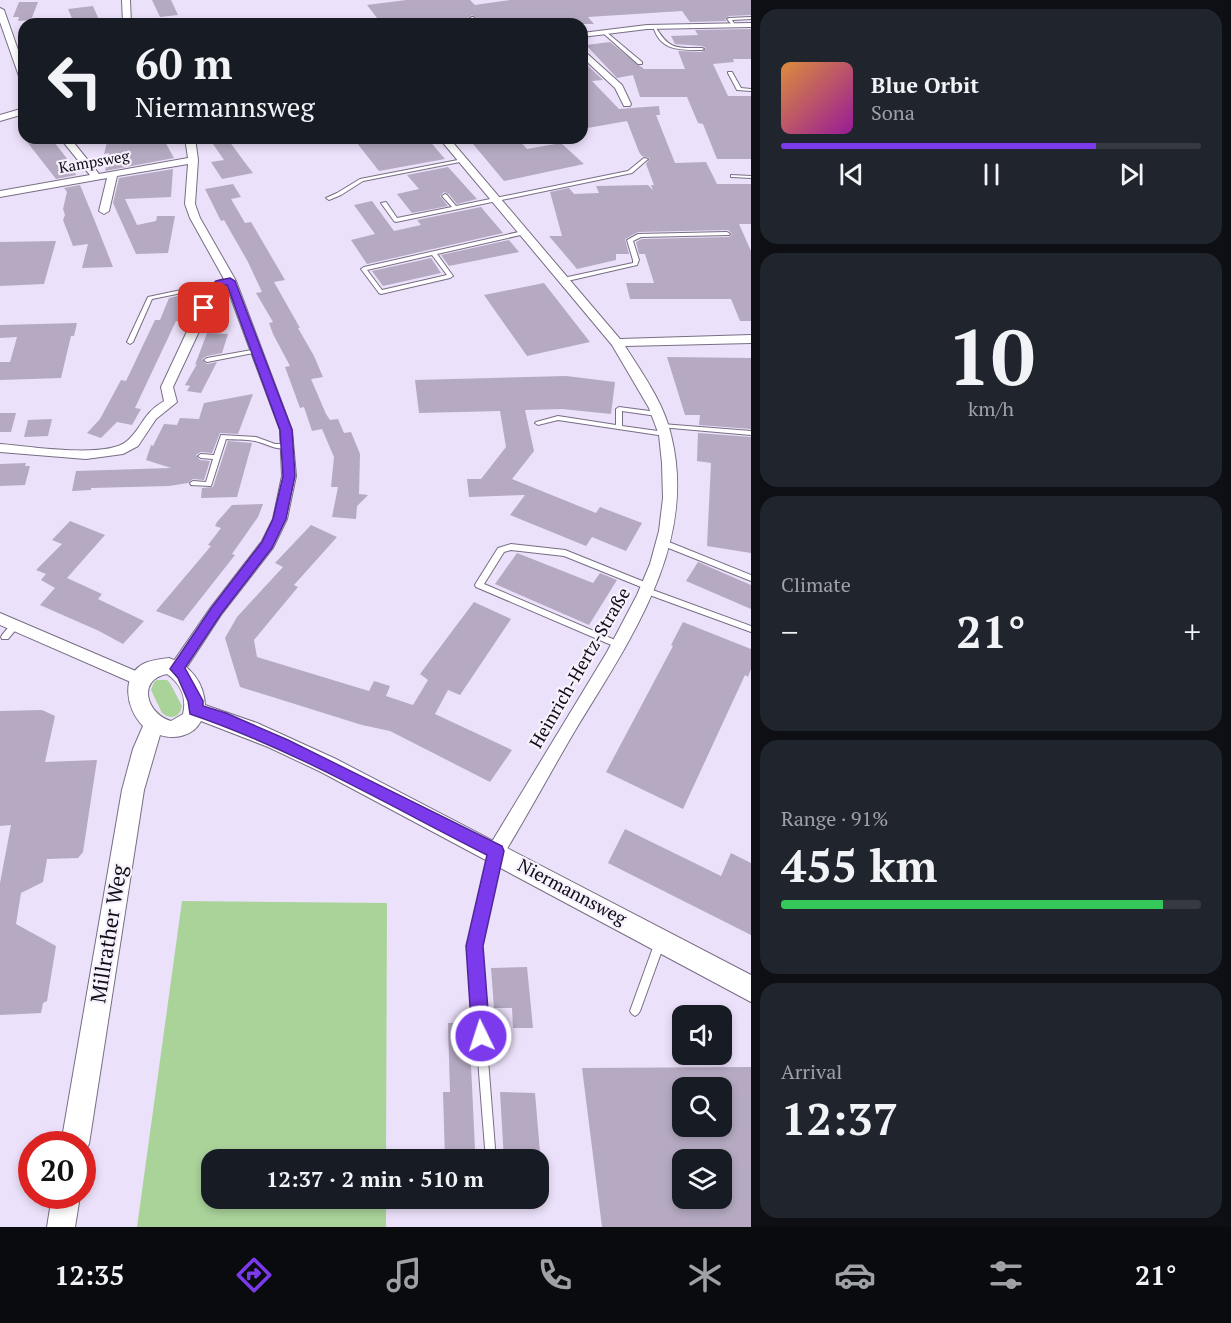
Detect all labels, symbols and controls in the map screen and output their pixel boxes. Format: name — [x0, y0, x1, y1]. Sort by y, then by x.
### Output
text: 60 m — [135, 35, 233, 91]
icon: left — [36, 42, 114, 120]
text: Blue Orbit — [871, 70, 979, 99]
text: Niermannsweg — [135, 89, 315, 125]
text: Sona — [871, 99, 915, 126]
street label: Kampsweg — [57, 145, 132, 177]
icon: previous — [835, 158, 868, 191]
icon: pause — [975, 158, 1008, 191]
icon: next — [1115, 158, 1148, 191]
pin — [178, 282, 229, 333]
icon: arrive — [187, 291, 220, 324]
text: 10 — [947, 304, 1035, 407]
text: km/h — [968, 395, 1014, 422]
text: Climate — [781, 571, 851, 598]
street label: Heinrich-Hertz-Straße — [523, 583, 635, 752]
text: 21° — [956, 601, 1026, 661]
text: − — [781, 610, 799, 653]
text: + — [1183, 610, 1201, 653]
text: Range · 91% — [781, 805, 888, 832]
text: 455 km — [781, 835, 937, 895]
street label: Niermannsweg — [514, 852, 631, 930]
street label: Millrather Weg — [83, 862, 133, 1005]
position arrow — [449, 1004, 513, 1068]
map controls — [672, 1005, 732, 1209]
button: sound — [672, 1005, 732, 1065]
text: Arrival — [781, 1058, 842, 1085]
button: search — [672, 1077, 732, 1137]
text: 12:37 — [781, 1088, 898, 1148]
speed limit sign: 20 — [18, 1131, 96, 1209]
button: layers — [672, 1149, 732, 1209]
text: 12:37 · 2 min · 510 m — [266, 1164, 484, 1193]
icon: directions — [233, 1254, 275, 1296]
icon: music — [383, 1254, 425, 1296]
icon: phone — [534, 1254, 576, 1296]
icon: climate — [684, 1254, 726, 1296]
icon: car — [834, 1254, 876, 1296]
icon: filters — [985, 1254, 1027, 1296]
text: 12:35 — [54, 1257, 124, 1293]
text: 21° — [1135, 1257, 1177, 1293]

